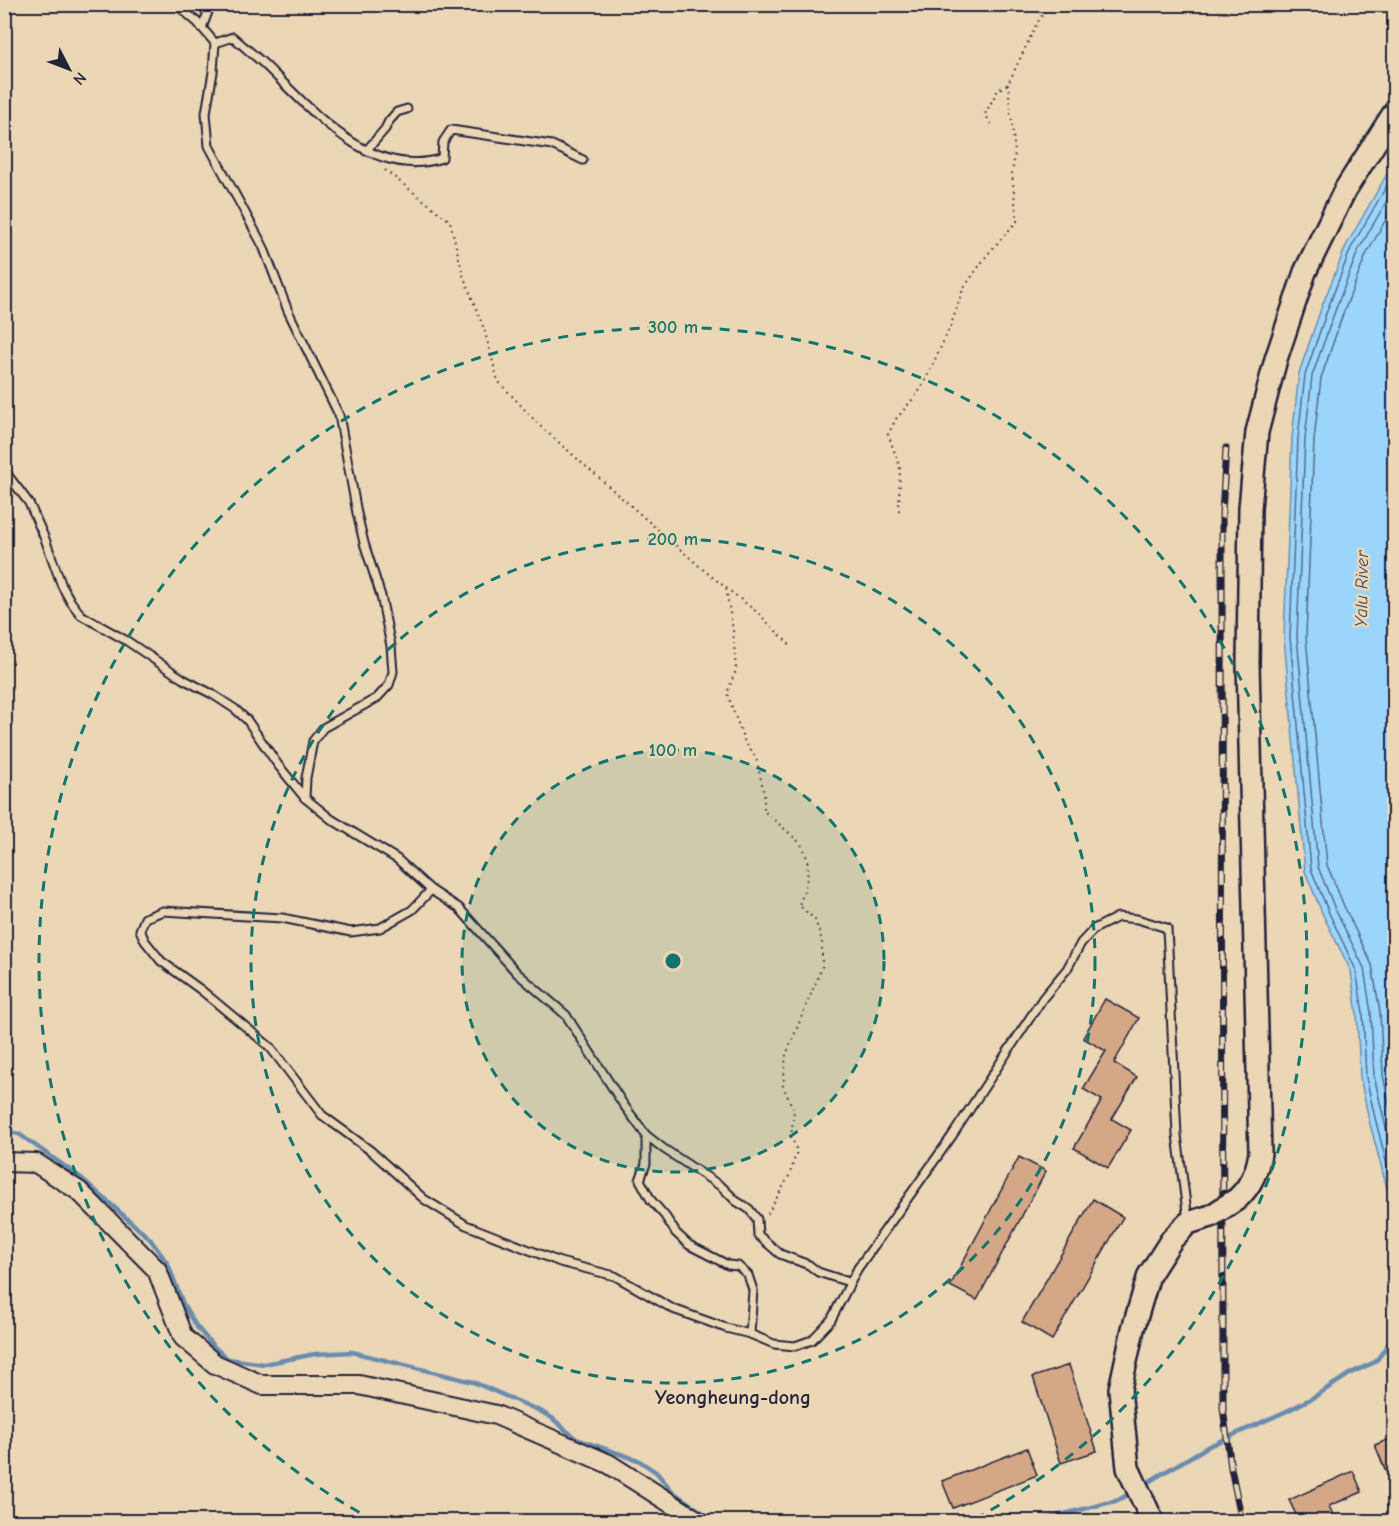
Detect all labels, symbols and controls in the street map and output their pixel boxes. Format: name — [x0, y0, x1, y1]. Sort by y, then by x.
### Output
north arrow — [39, 39, 99, 99]
text: N — [69, 68, 90, 88]
text: 300 m — [648, 317, 698, 338]
text: 200 m — [648, 529, 698, 550]
water label: Yalu River — [1351, 550, 1373, 628]
text: 100 m — [649, 740, 697, 761]
centre of rings — [663, 951, 683, 971]
district label: Yeongheung-dong — [655, 1386, 811, 1409]

